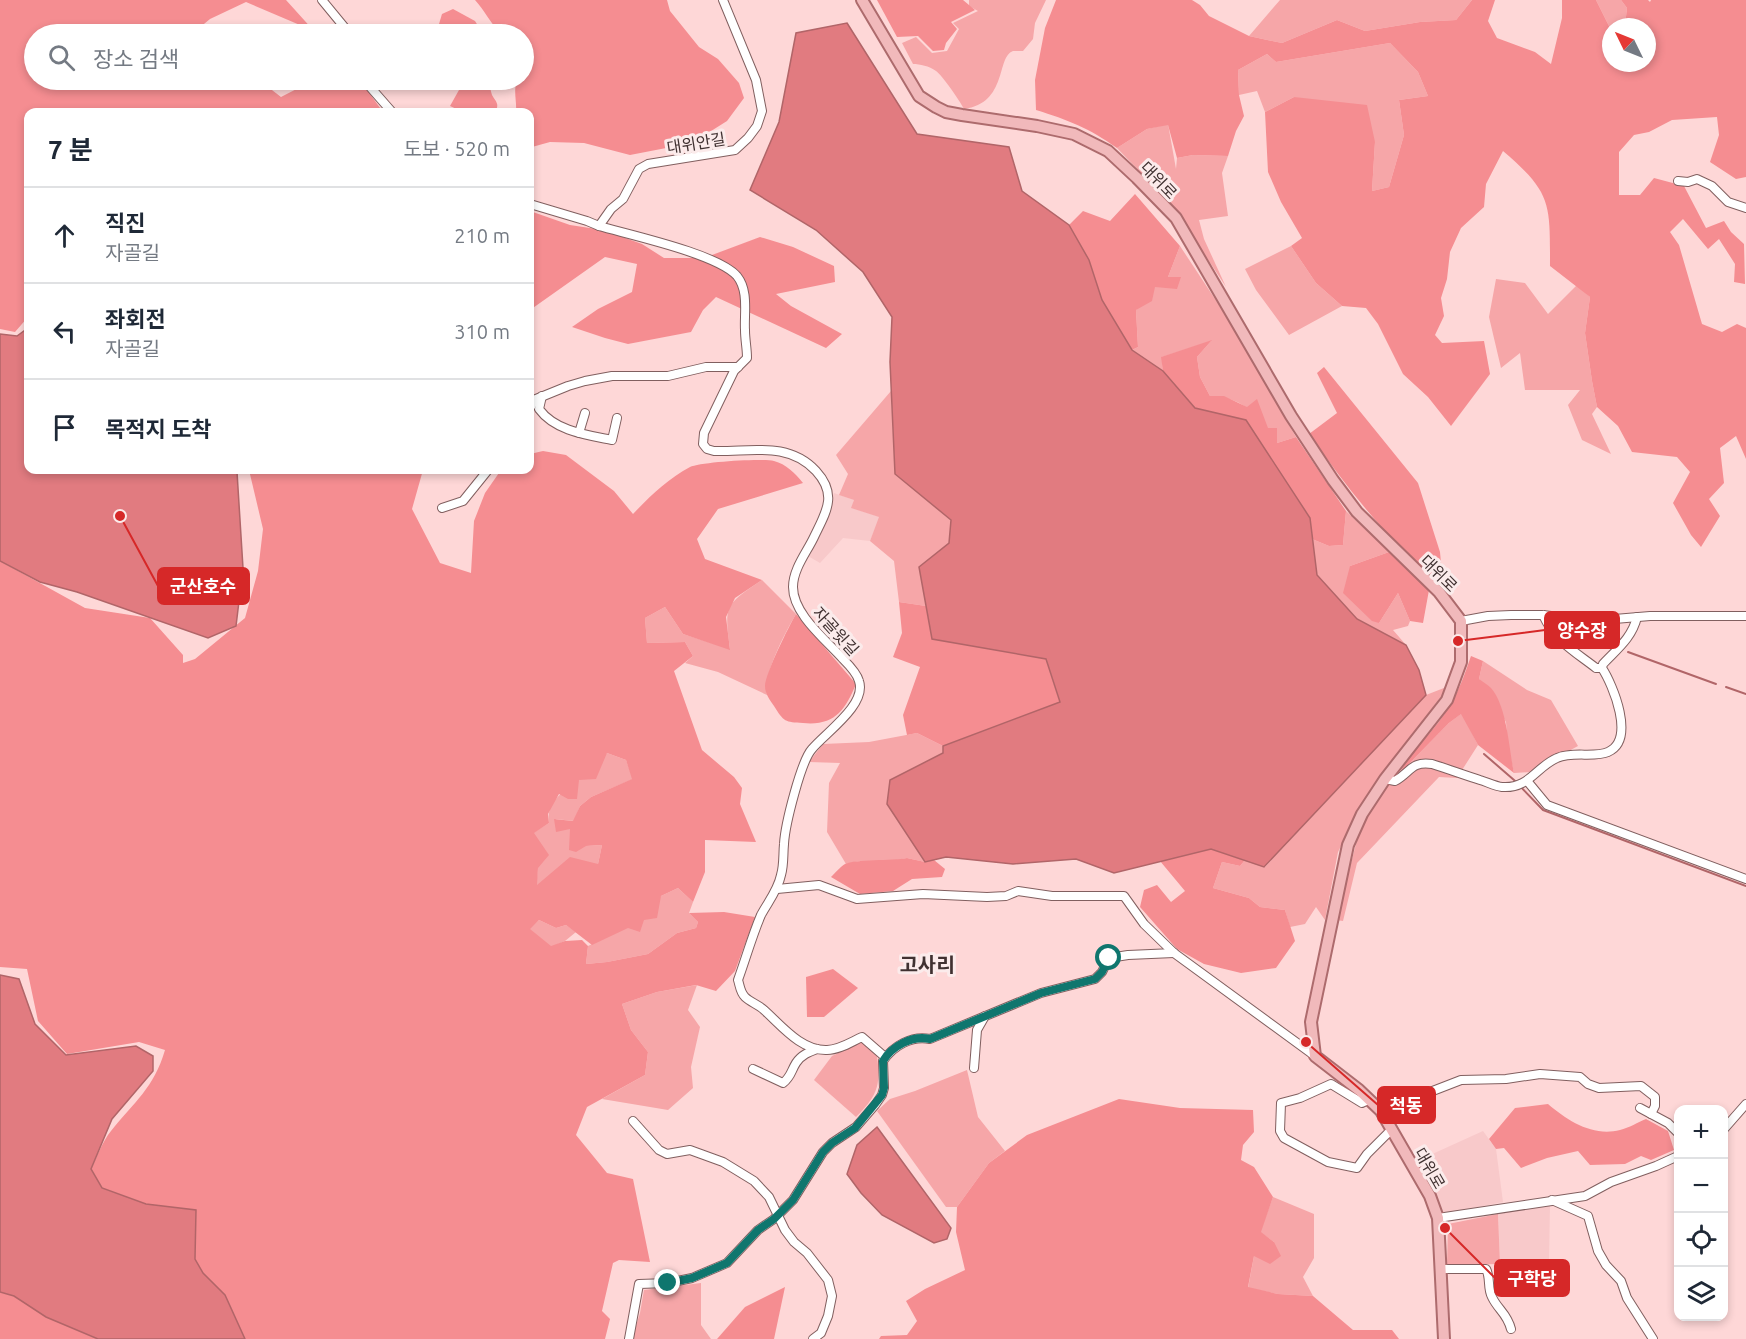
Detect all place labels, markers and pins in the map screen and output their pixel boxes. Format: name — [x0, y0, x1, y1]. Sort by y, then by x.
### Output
callout: 군산호수 — [158, 568, 249, 604]
callout: 양수장 — [1545, 612, 1619, 648]
callout: 척동 — [1378, 1087, 1435, 1123]
callout: 구학당 — [1495, 1260, 1569, 1296]

